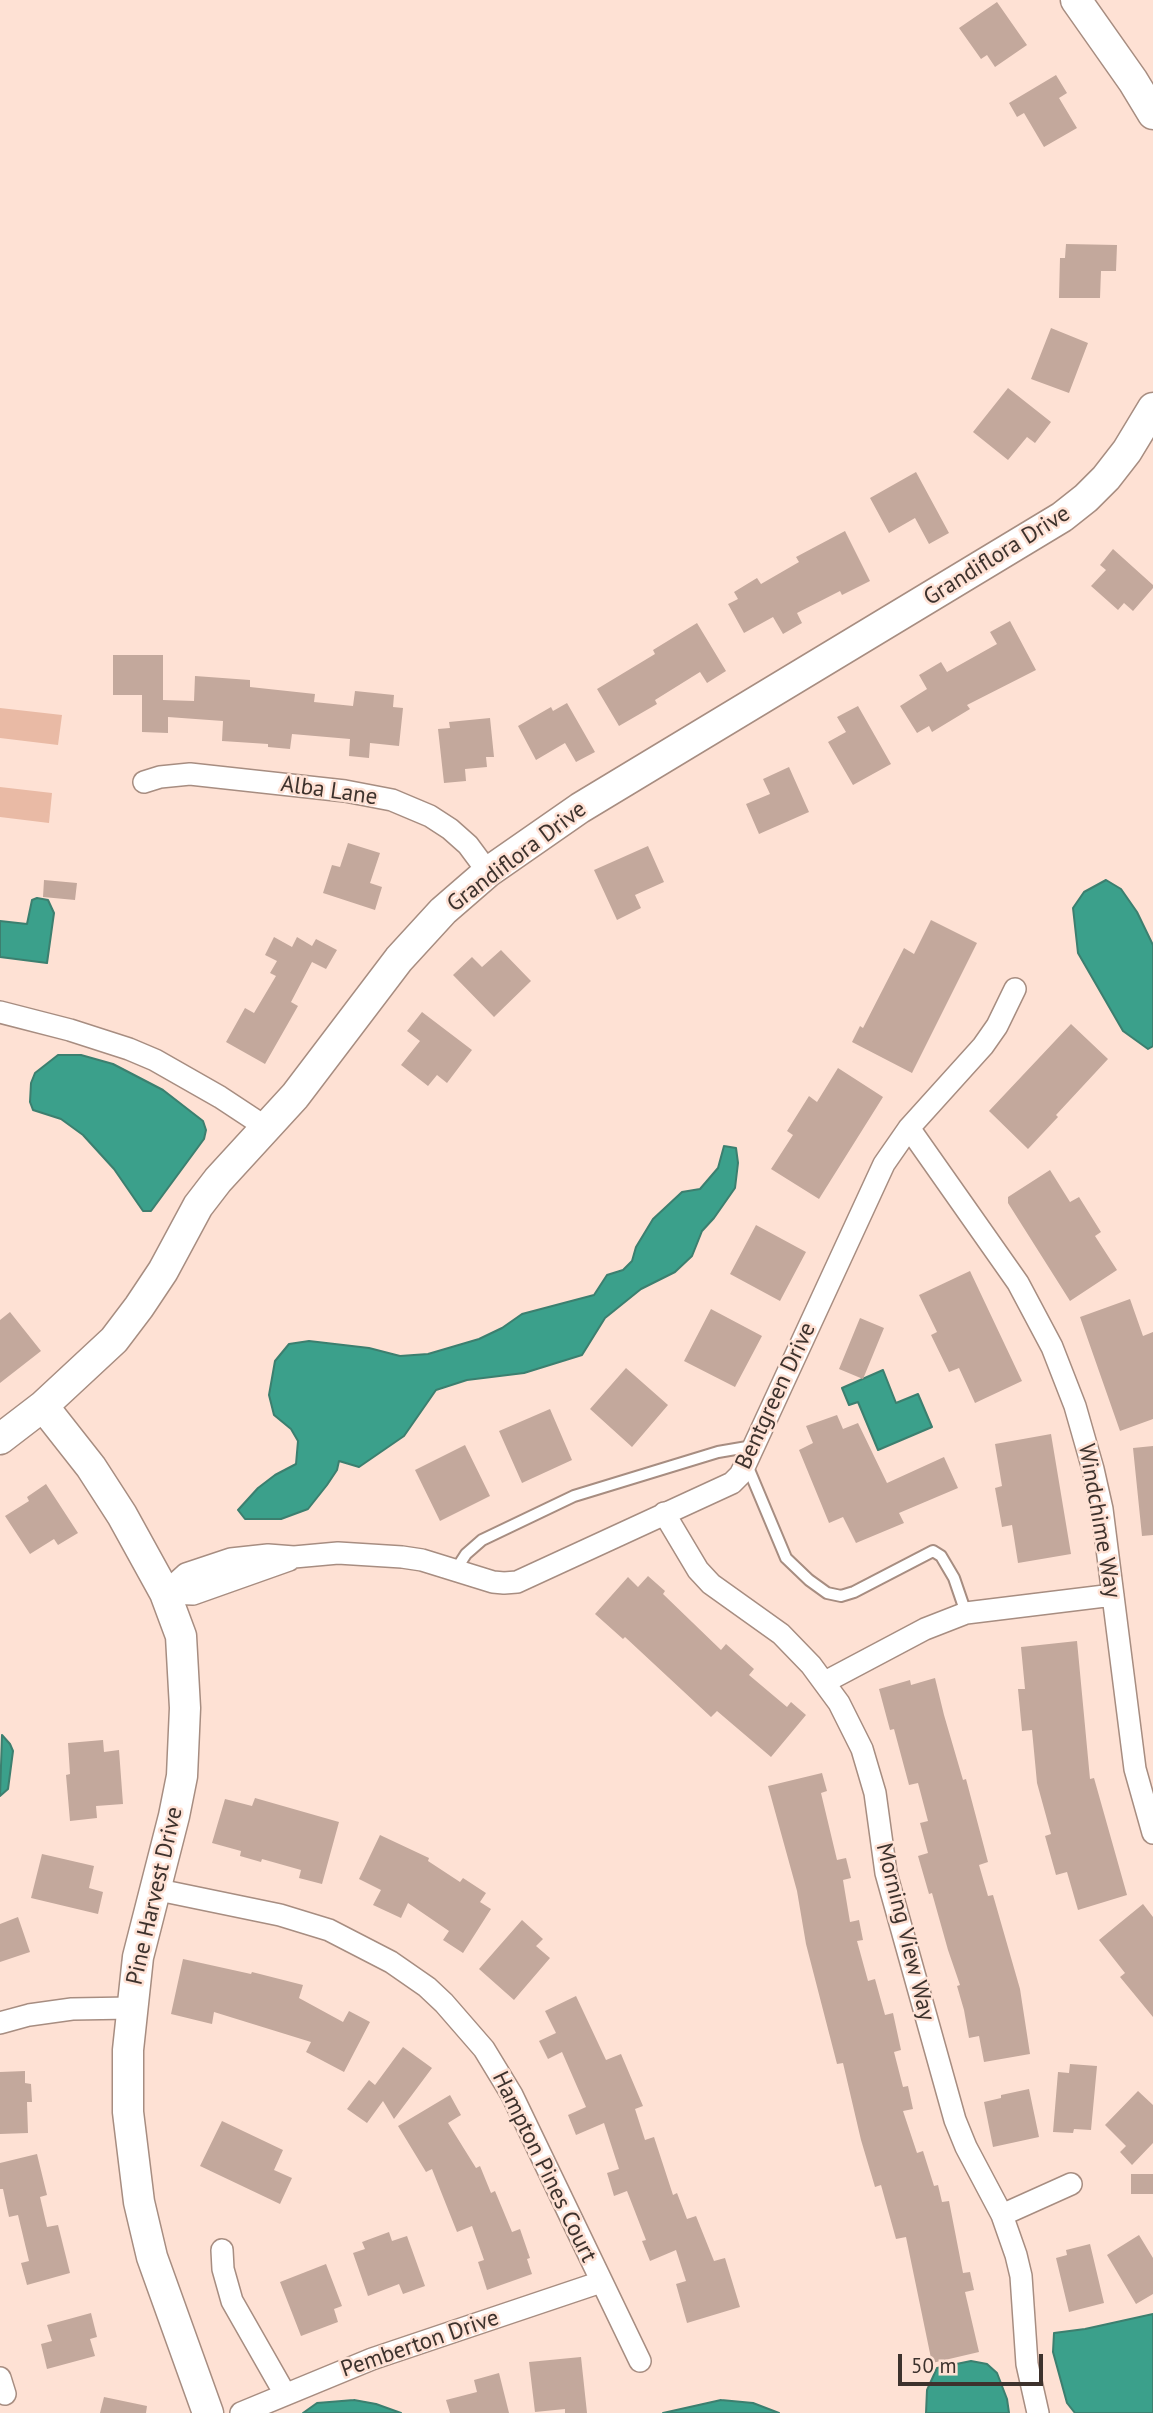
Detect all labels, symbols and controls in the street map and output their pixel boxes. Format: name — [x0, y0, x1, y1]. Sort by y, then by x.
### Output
street label: Grandiflora Drive — [919, 500, 1075, 612]
street label: Alba Lane — [279, 771, 379, 811]
street label: Grandiflora Drive — [442, 796, 592, 918]
street label: Bentgreen Drive — [730, 1318, 822, 1474]
street label: Windchime Way — [1072, 1442, 1126, 1600]
street label: Pine Harvest Drive — [121, 1804, 189, 1988]
street label: Morning View Way — [870, 1840, 940, 2024]
street label: Hampton Pines Court — [486, 2067, 602, 2267]
street label: Pemberton Drive — [337, 2304, 503, 2384]
scale bar — [901, 2340, 1046, 2384]
text: 50 m — [911, 2352, 957, 2379]

